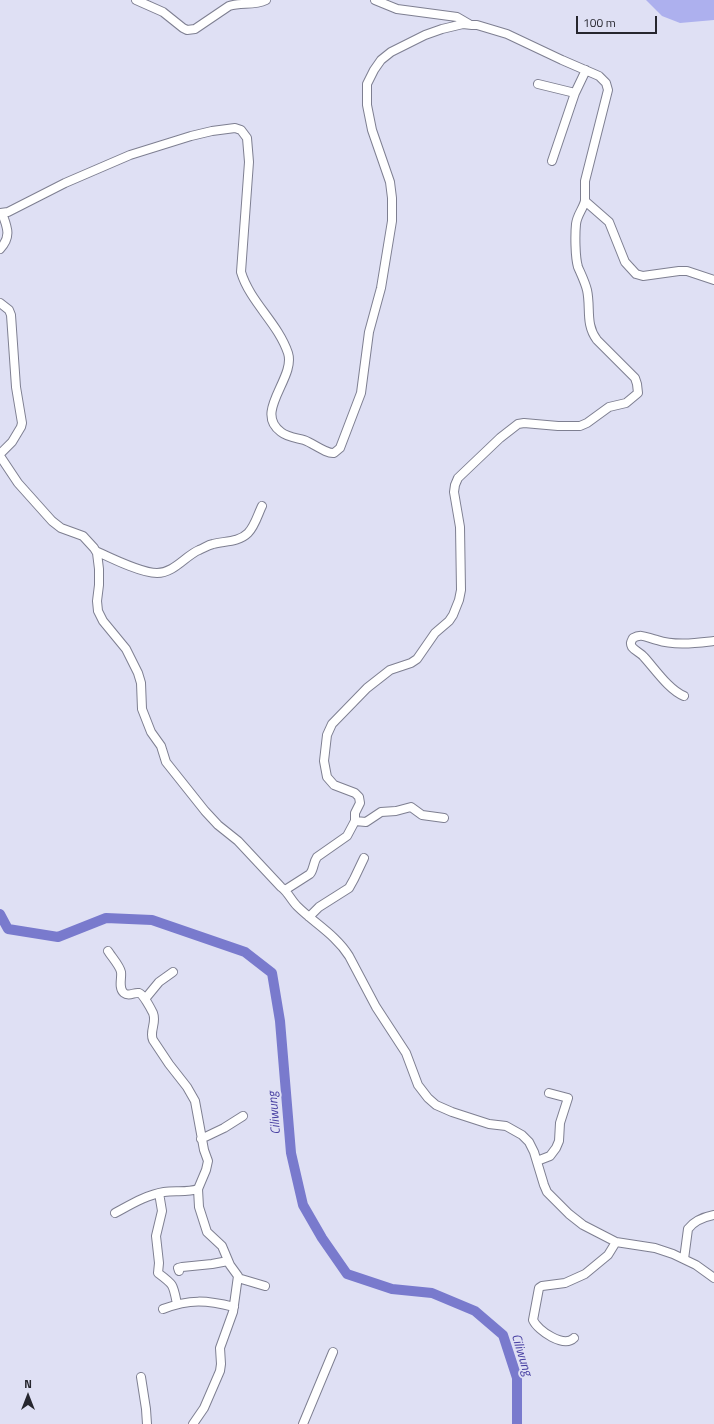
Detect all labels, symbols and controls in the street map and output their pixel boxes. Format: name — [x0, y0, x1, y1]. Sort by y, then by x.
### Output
scale bar — [578, 8, 659, 34]
text: 100 m — [583, 13, 616, 32]
water label: Ciliwung — [265, 1091, 285, 1135]
water label: Ciliwung — [507, 1332, 535, 1378]
north arrow — [8, 1376, 48, 1416]
text: N — [24, 1376, 32, 1392]

